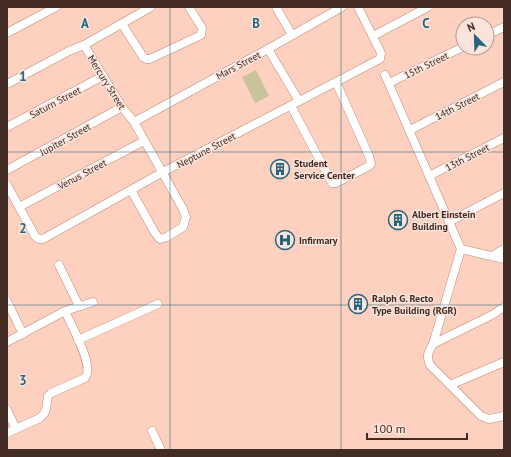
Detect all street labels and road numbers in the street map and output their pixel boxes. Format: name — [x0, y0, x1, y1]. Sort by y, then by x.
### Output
street label: Mars Street — [214, 48, 263, 83]
street label: 15th Street — [402, 49, 451, 82]
street label: Mercury Street — [85, 52, 129, 113]
street label: Saturn Street — [27, 83, 84, 121]
street label: 14th Street — [433, 89, 482, 123]
street label: Jupiter Street — [37, 120, 94, 159]
street label: Neptune Street — [175, 129, 238, 171]
street label: 13th Street — [443, 140, 492, 174]
street label: Venus Street — [55, 156, 109, 193]

